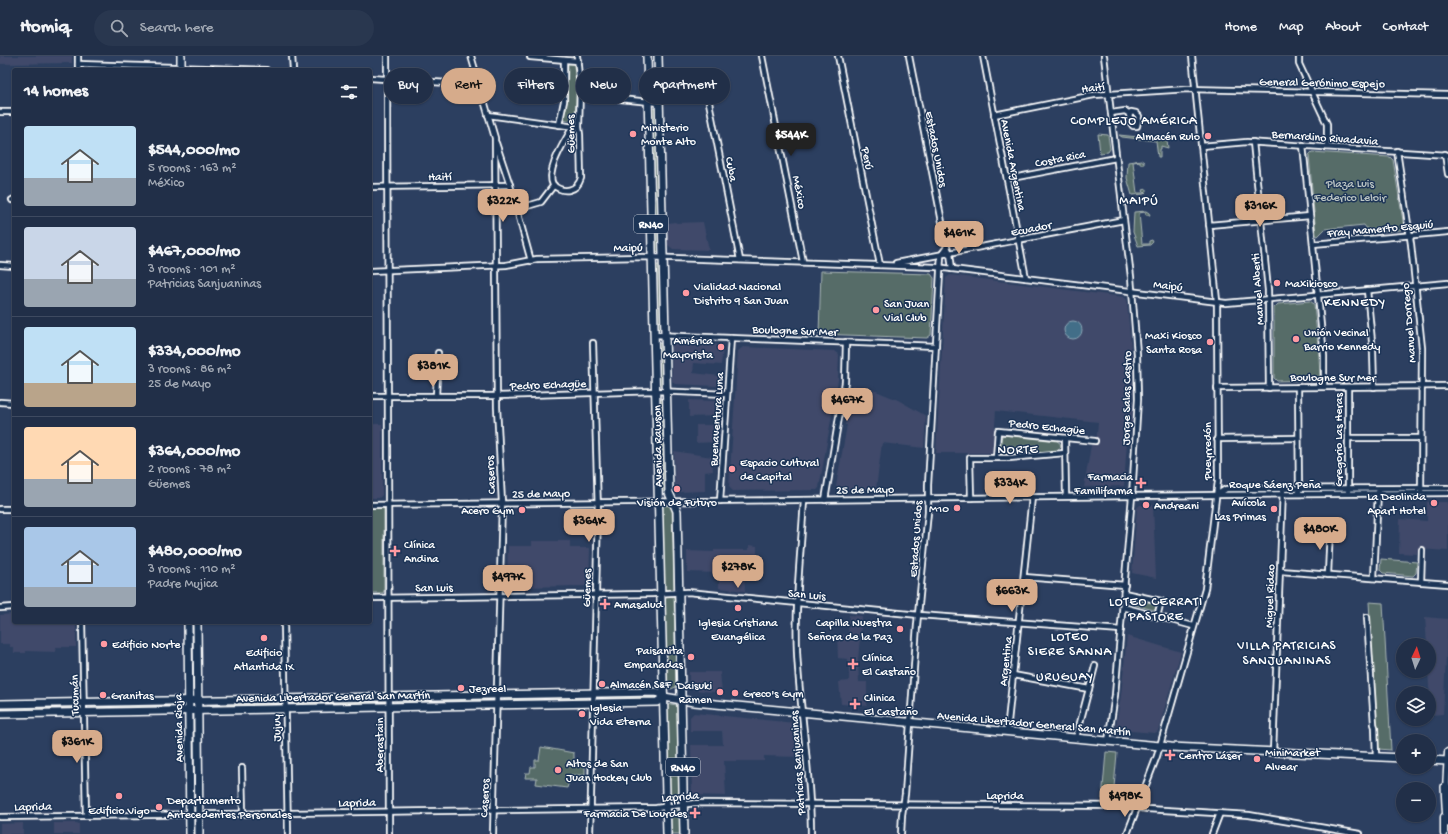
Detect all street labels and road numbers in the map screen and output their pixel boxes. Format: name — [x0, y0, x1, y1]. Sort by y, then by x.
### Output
street label: General Gerónimo Espejo — [1259, 76, 1385, 92]
street label: Haití — [1081, 81, 1106, 97]
street label: Estados Unidos — [921, 110, 949, 189]
street label: Güemes — [565, 114, 579, 153]
street label: Avenida Argentina — [996, 118, 1028, 213]
street label: Bernardino Rivadavia — [1270, 128, 1379, 150]
street label: Perú — [857, 145, 875, 171]
street label: Costa Rica — [1034, 148, 1087, 172]
street label: Cuba — [721, 156, 739, 183]
street label: Haití — [428, 171, 452, 185]
street label: México — [788, 174, 808, 210]
road number: RN40 — [634, 215, 668, 233]
street label: Fray Mamerto Esquiú — [1325, 218, 1434, 242]
street label: Ecuador — [1010, 219, 1055, 241]
street label: Maipú — [613, 242, 643, 256]
street label: Manuel Alberti — [1249, 252, 1268, 325]
street label: Maipú — [1152, 278, 1183, 296]
street label: Manuel Dorrego — [1400, 282, 1420, 363]
street label: Boulogne Sur Mer — [751, 323, 840, 341]
street label: Jorge Salas Castro — [1120, 351, 1136, 445]
street label: Buenaventura Luna — [708, 371, 728, 468]
street label: Boulogne Sur Mer — [1289, 372, 1377, 386]
street label: Pedro Echagüe — [509, 378, 587, 394]
street label: Gregorio Las Heras — [1333, 393, 1347, 487]
street label: Avenida Rawson — [651, 405, 667, 487]
street label: Pedro Echagüe — [1007, 417, 1086, 439]
street label: Pueyrredón — [1202, 422, 1216, 481]
street label: Caseros — [484, 455, 500, 495]
street label: Roque Sáenz Peña — [1229, 479, 1321, 493]
street label: 25 de Mayo — [836, 483, 894, 499]
street label: 25 de Mayo — [512, 487, 570, 503]
street label: Estados Unidos — [907, 500, 927, 578]
street label: Miguel Ridao — [1263, 564, 1279, 628]
street label: Güemes — [581, 568, 595, 607]
street label: San Luis — [415, 582, 454, 596]
street label: San Luis — [787, 587, 827, 605]
street label: Argentina — [997, 635, 1017, 687]
street label: Tucumán — [69, 674, 83, 717]
street label: Avenida Libertador General San Martín — [236, 689, 431, 707]
street label: Avenida Rioja — [172, 693, 188, 762]
street label: Patricias Sanjuaninas — [788, 710, 810, 816]
street label: Avenida Libertador General San Martín — [936, 710, 1132, 740]
street label: Jujuy — [271, 714, 285, 742]
street label: Aberastain — [374, 717, 388, 772]
road number: RN40 — [666, 758, 700, 776]
street label: Caseros — [478, 778, 494, 818]
street label: Laprida — [661, 789, 700, 807]
street label: Laprida — [986, 790, 1024, 804]
street label: Laprida — [338, 797, 376, 811]
street label: Laprida — [14, 801, 52, 815]

